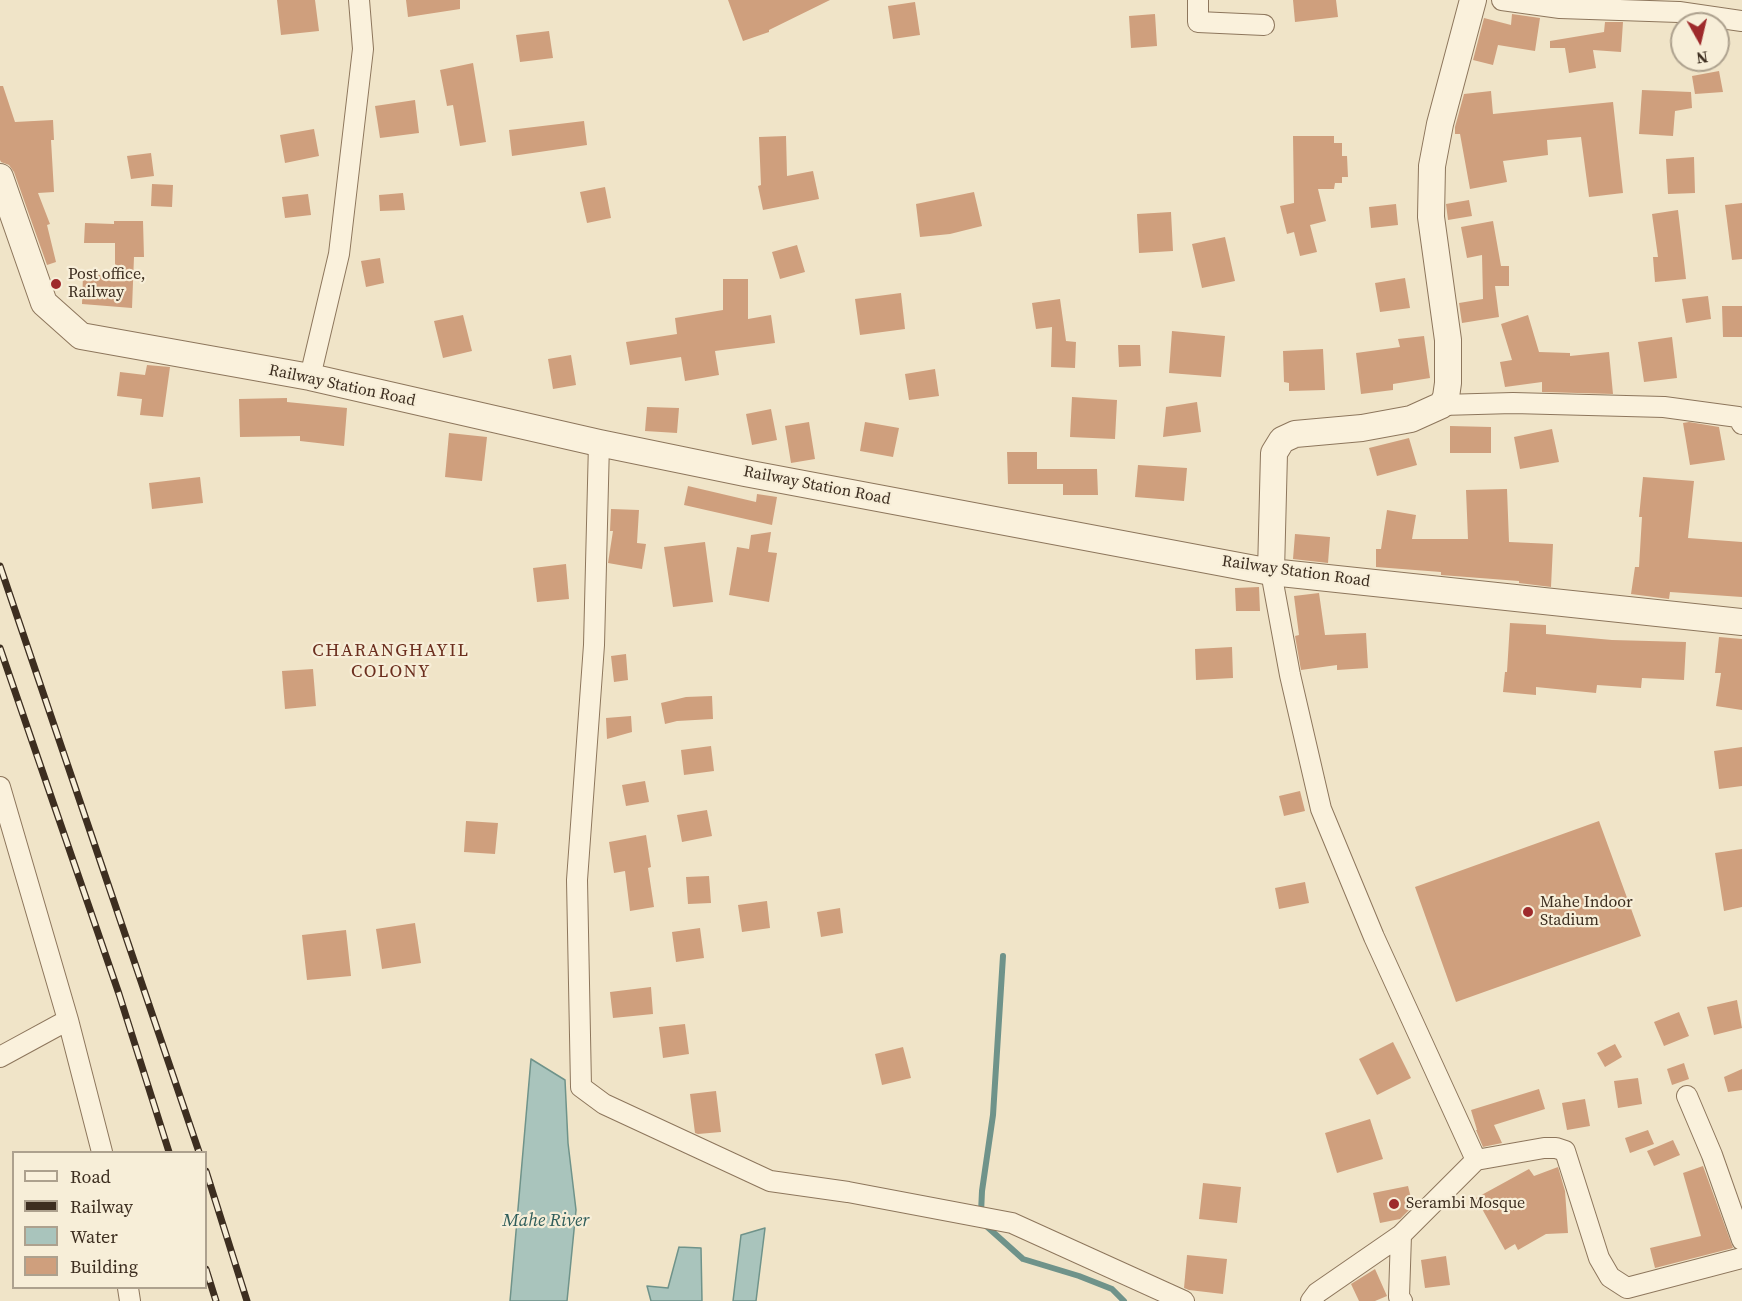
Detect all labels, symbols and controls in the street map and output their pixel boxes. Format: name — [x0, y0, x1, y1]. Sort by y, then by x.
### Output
north arrow — [1670, 12, 1730, 72]
text: N — [1695, 46, 1710, 70]
place label: Post office, Railway — [68, 265, 146, 303]
marker: Post office, Railway — [49, 277, 63, 291]
street label: Railway Station Road — [267, 361, 417, 411]
street label: Railway Station Road — [742, 462, 892, 510]
street label: Railway Station Road — [1221, 552, 1371, 592]
district label: CHARANGHAYIL COLONY — [312, 640, 470, 682]
place label: Mahe Indoor Stadium — [1540, 893, 1633, 931]
marker: Mahe Indoor Stadium — [1521, 905, 1535, 919]
legend — [12, 1151, 207, 1289]
text: Road — [70, 1164, 111, 1189]
text: Railway — [70, 1194, 133, 1219]
place label: Serambi Mosque — [1406, 1194, 1525, 1214]
marker: Serambi Mosque — [1387, 1197, 1401, 1211]
water label: Mahe River — [503, 1210, 589, 1232]
text: Water — [70, 1224, 118, 1249]
text: Building — [70, 1254, 138, 1279]

